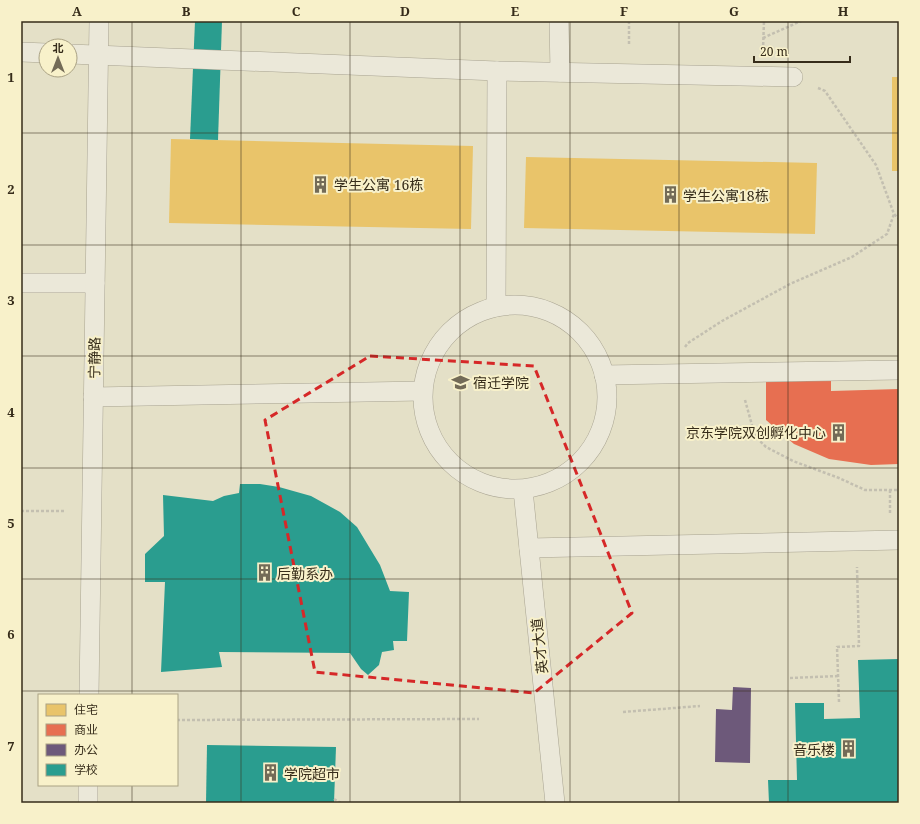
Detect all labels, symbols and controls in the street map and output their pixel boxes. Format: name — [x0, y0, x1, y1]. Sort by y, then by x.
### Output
text: A — [72, 2, 82, 20]
text: B — [182, 2, 191, 20]
text: C — [292, 2, 301, 20]
text: D — [400, 2, 410, 20]
text: E — [511, 2, 520, 20]
text: F — [620, 2, 628, 20]
text: G — [729, 2, 739, 20]
text: H — [838, 2, 849, 20]
north arrow — [38, 38, 78, 78]
scale bar — [754, 38, 850, 64]
text: 北 — [53, 40, 64, 55]
text: 20 m — [760, 43, 788, 60]
text: 1 — [7, 68, 15, 86]
building icon: 学生公寓 16栋 — [311, 174, 331, 194]
place label: 学生公寓 16栋 — [334, 175, 423, 194]
text: 2 — [7, 180, 15, 198]
building icon: 学生公寓18栋 — [660, 185, 680, 205]
place label: 学生公寓18栋 — [683, 186, 769, 205]
text: 3 — [7, 291, 15, 309]
street label: 宁静路 — [84, 337, 104, 379]
school or university icon: 宿迁学院 — [450, 372, 470, 392]
place label: 宿迁学院 — [473, 373, 529, 392]
text: 4 — [7, 403, 15, 421]
building icon: 京东学院双创孵化中心 — [829, 422, 849, 442]
place label: 京东学院双创孵化中心 — [686, 423, 826, 442]
text: 5 — [7, 514, 15, 532]
building icon: 后勤系办 — [254, 563, 274, 583]
place label: 后勤系办 — [277, 564, 333, 583]
street label: 英才大道 — [527, 617, 551, 675]
text: 6 — [7, 625, 15, 643]
legend — [38, 694, 178, 786]
text: 住宅 — [74, 701, 98, 718]
text: 商业 — [74, 721, 98, 738]
text: 7 — [7, 737, 15, 755]
building icon: 音乐楼 — [838, 739, 858, 759]
place label: 音乐楼 — [793, 740, 835, 759]
text: 办公 — [74, 741, 98, 758]
text: 学校 — [74, 761, 98, 778]
building icon: 学院超市 — [261, 763, 281, 783]
place label: 学院超市 — [284, 764, 340, 783]

